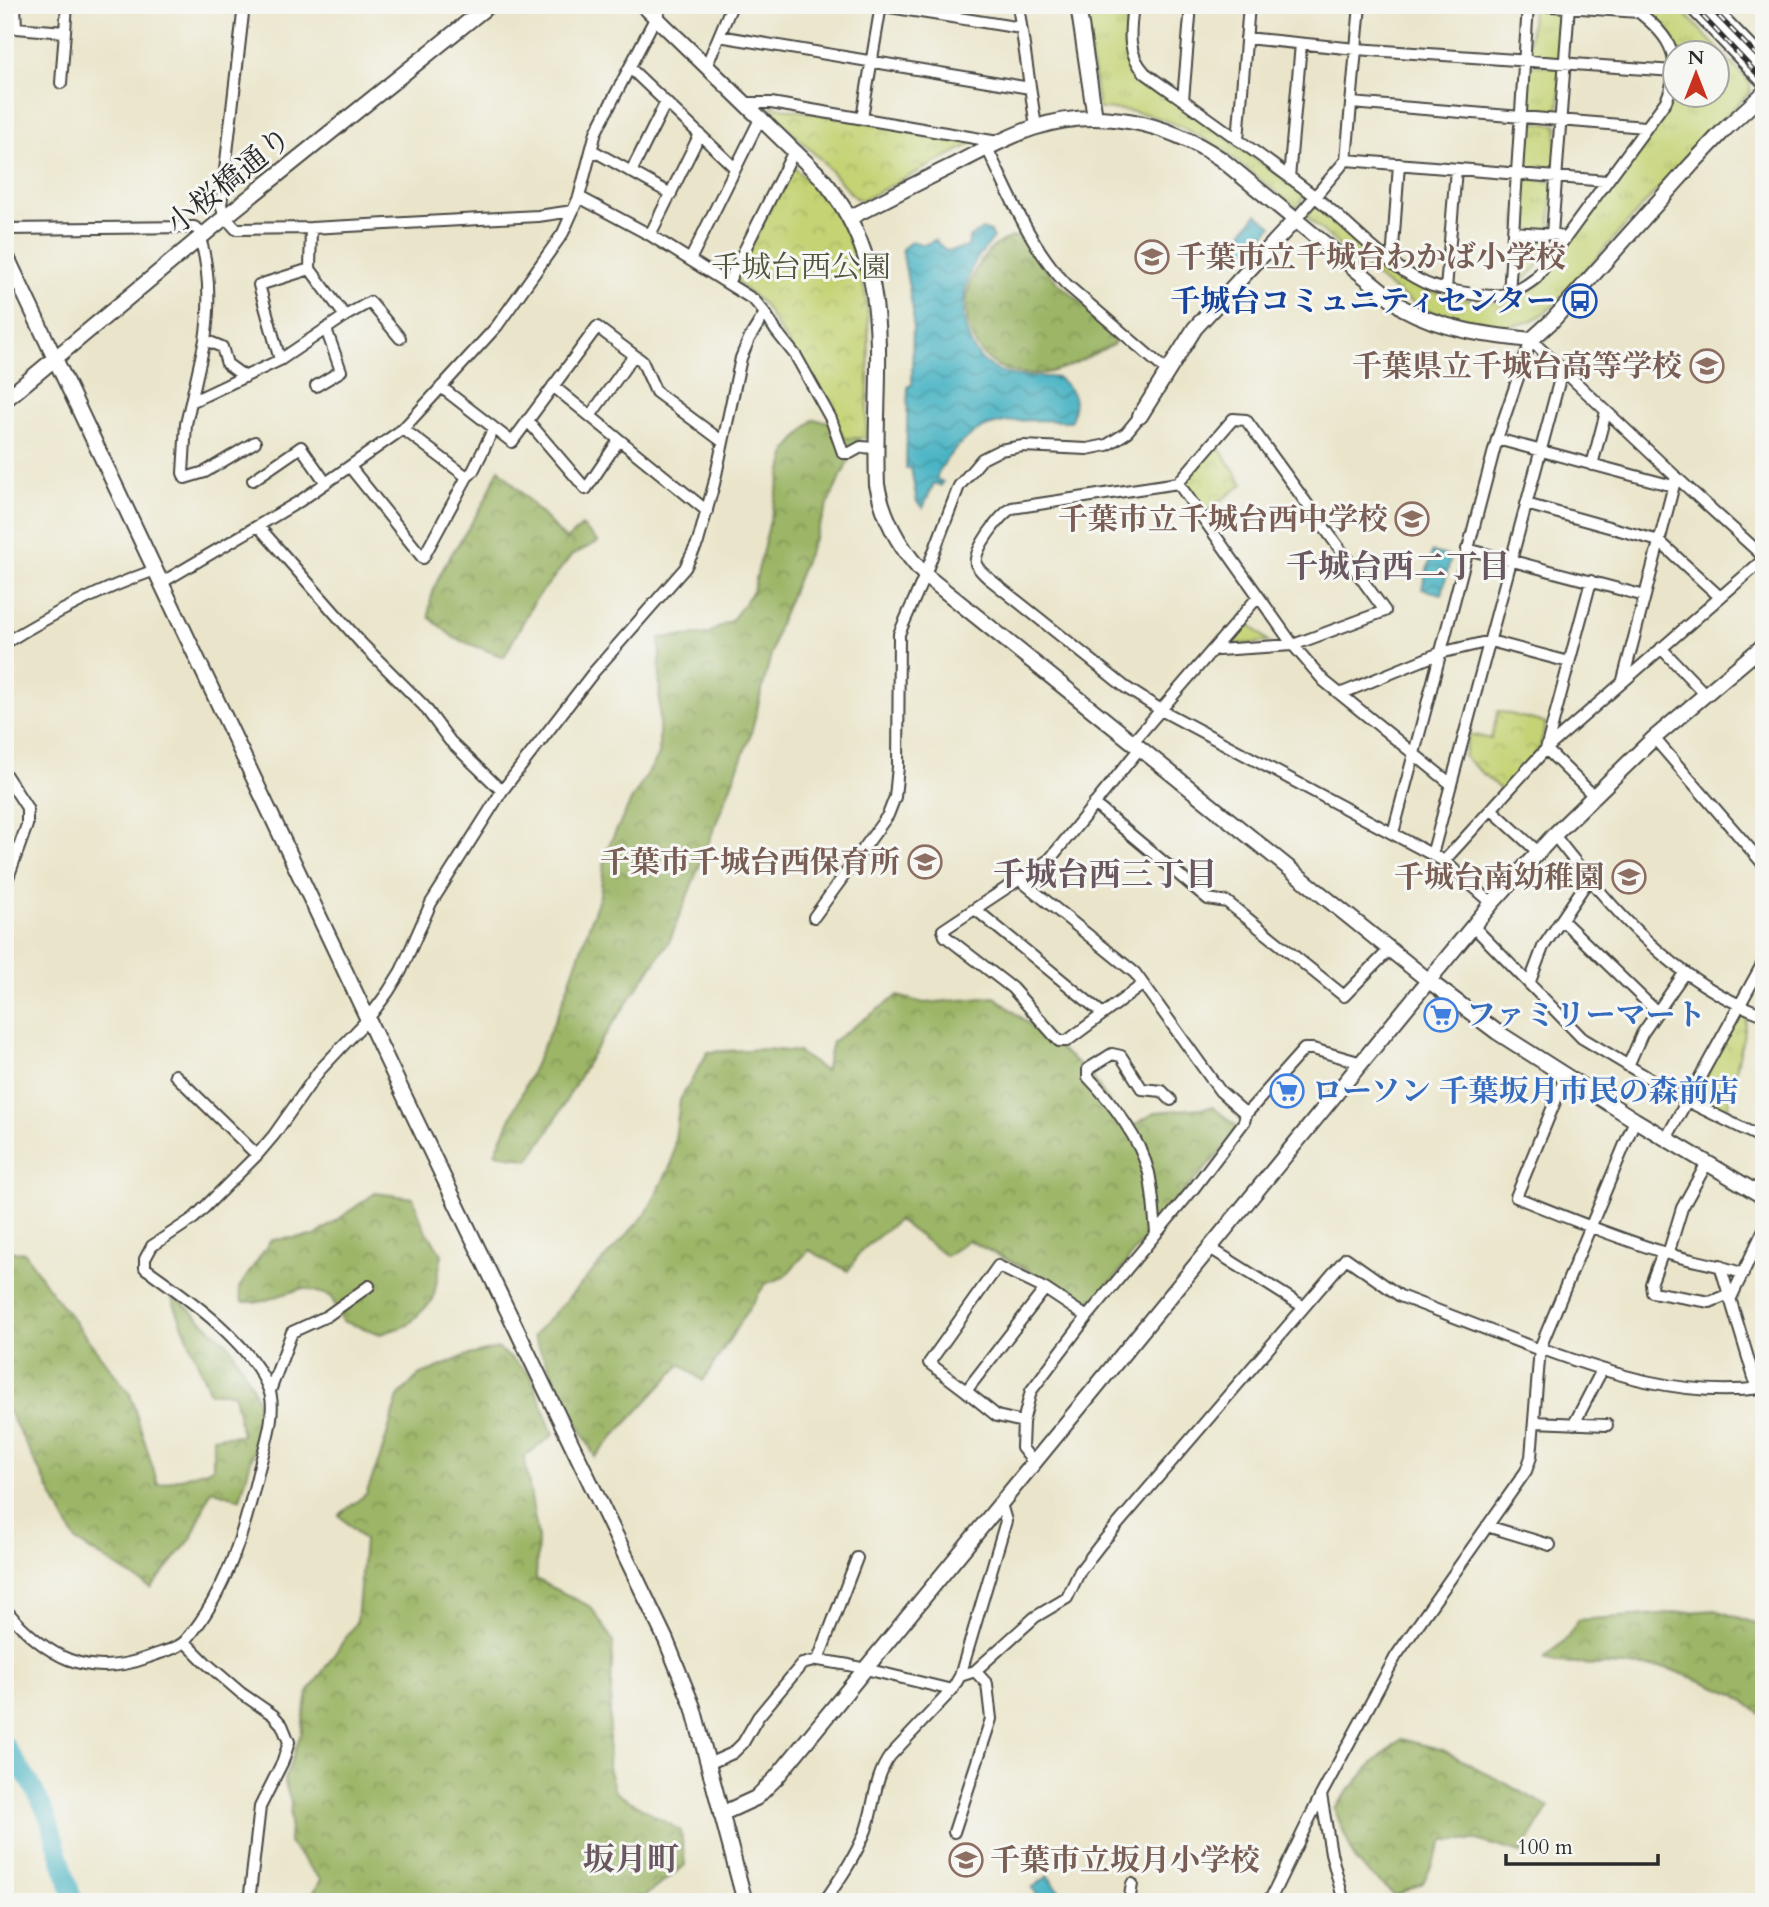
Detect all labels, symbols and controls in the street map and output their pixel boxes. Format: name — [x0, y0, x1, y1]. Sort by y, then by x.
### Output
north arrow — [1660, 38, 1730, 108]
text: N — [1688, 45, 1705, 71]
street label: 小桜橋通り — [158, 118, 300, 244]
place label: 千葉市立千城台わかば小学校 — [1176, 237, 1566, 278]
school or university icon: 千葉市立千城台わかば小学校 — [1133, 238, 1171, 276]
park label: 千城台西公園 — [711, 247, 891, 288]
place label: 千城台コミュニティセンター — [1170, 281, 1556, 322]
bus stop icon: 千城台コミュニティセンター — [1561, 282, 1599, 320]
place label: 千葉県立千城台高等学校 — [1352, 346, 1682, 387]
school or university icon: 千葉県立千城台高等学校 — [1688, 347, 1726, 385]
place label: 千葉市立千城台西中学校 — [1058, 499, 1388, 540]
school or university icon: 千葉市立千城台西中学校 — [1393, 500, 1431, 538]
district label: 千城台西二丁目 — [1286, 545, 1510, 589]
place label: 千葉市千城台西保育所 — [600, 842, 900, 883]
school or university icon: 千葉市千城台西保育所 — [906, 843, 944, 881]
district label: 千城台西三丁目 — [993, 853, 1217, 897]
place label: 千城台南幼稚園 — [1394, 857, 1604, 898]
school or university icon: 千城台南幼稚園 — [1610, 858, 1648, 896]
place label: ファミリーマート — [1466, 995, 1705, 1036]
supermarket icon: ファミリーマート — [1422, 996, 1460, 1034]
place label: ローソン 千葉坂月市民の森前店 — [1312, 1071, 1739, 1112]
supermarket icon: ローソン 千葉坂月市民の森前店 — [1268, 1072, 1306, 1110]
scale bar — [1506, 1823, 1659, 1867]
text: 100 m — [1517, 1833, 1573, 1862]
district label: 坂月町 — [583, 1838, 679, 1882]
place label: 千葉市立坂月小学校 — [990, 1840, 1260, 1881]
school or university icon: 千葉市立坂月小学校 — [947, 1841, 985, 1879]

